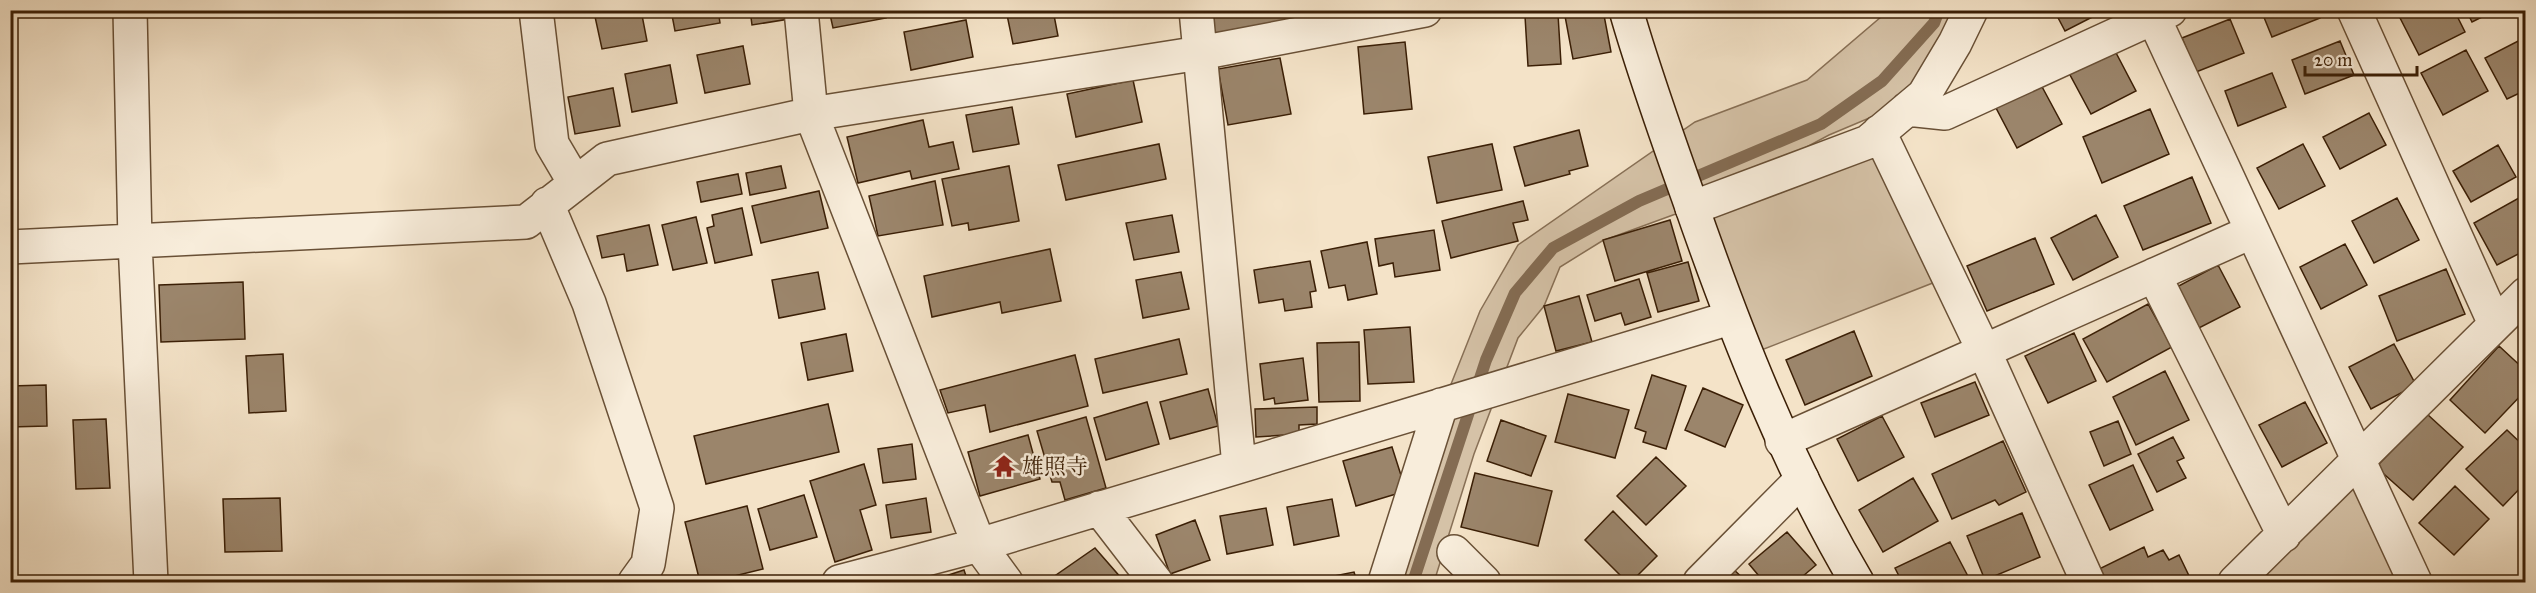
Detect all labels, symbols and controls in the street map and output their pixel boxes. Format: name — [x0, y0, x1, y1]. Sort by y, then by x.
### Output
scale bar — [2305, 39, 2418, 77]
text: 20 m — [2314, 49, 2352, 71]
temple icon: 雄照寺 — [991, 453, 1017, 479]
place label: 雄照寺 — [1022, 453, 1088, 480]

